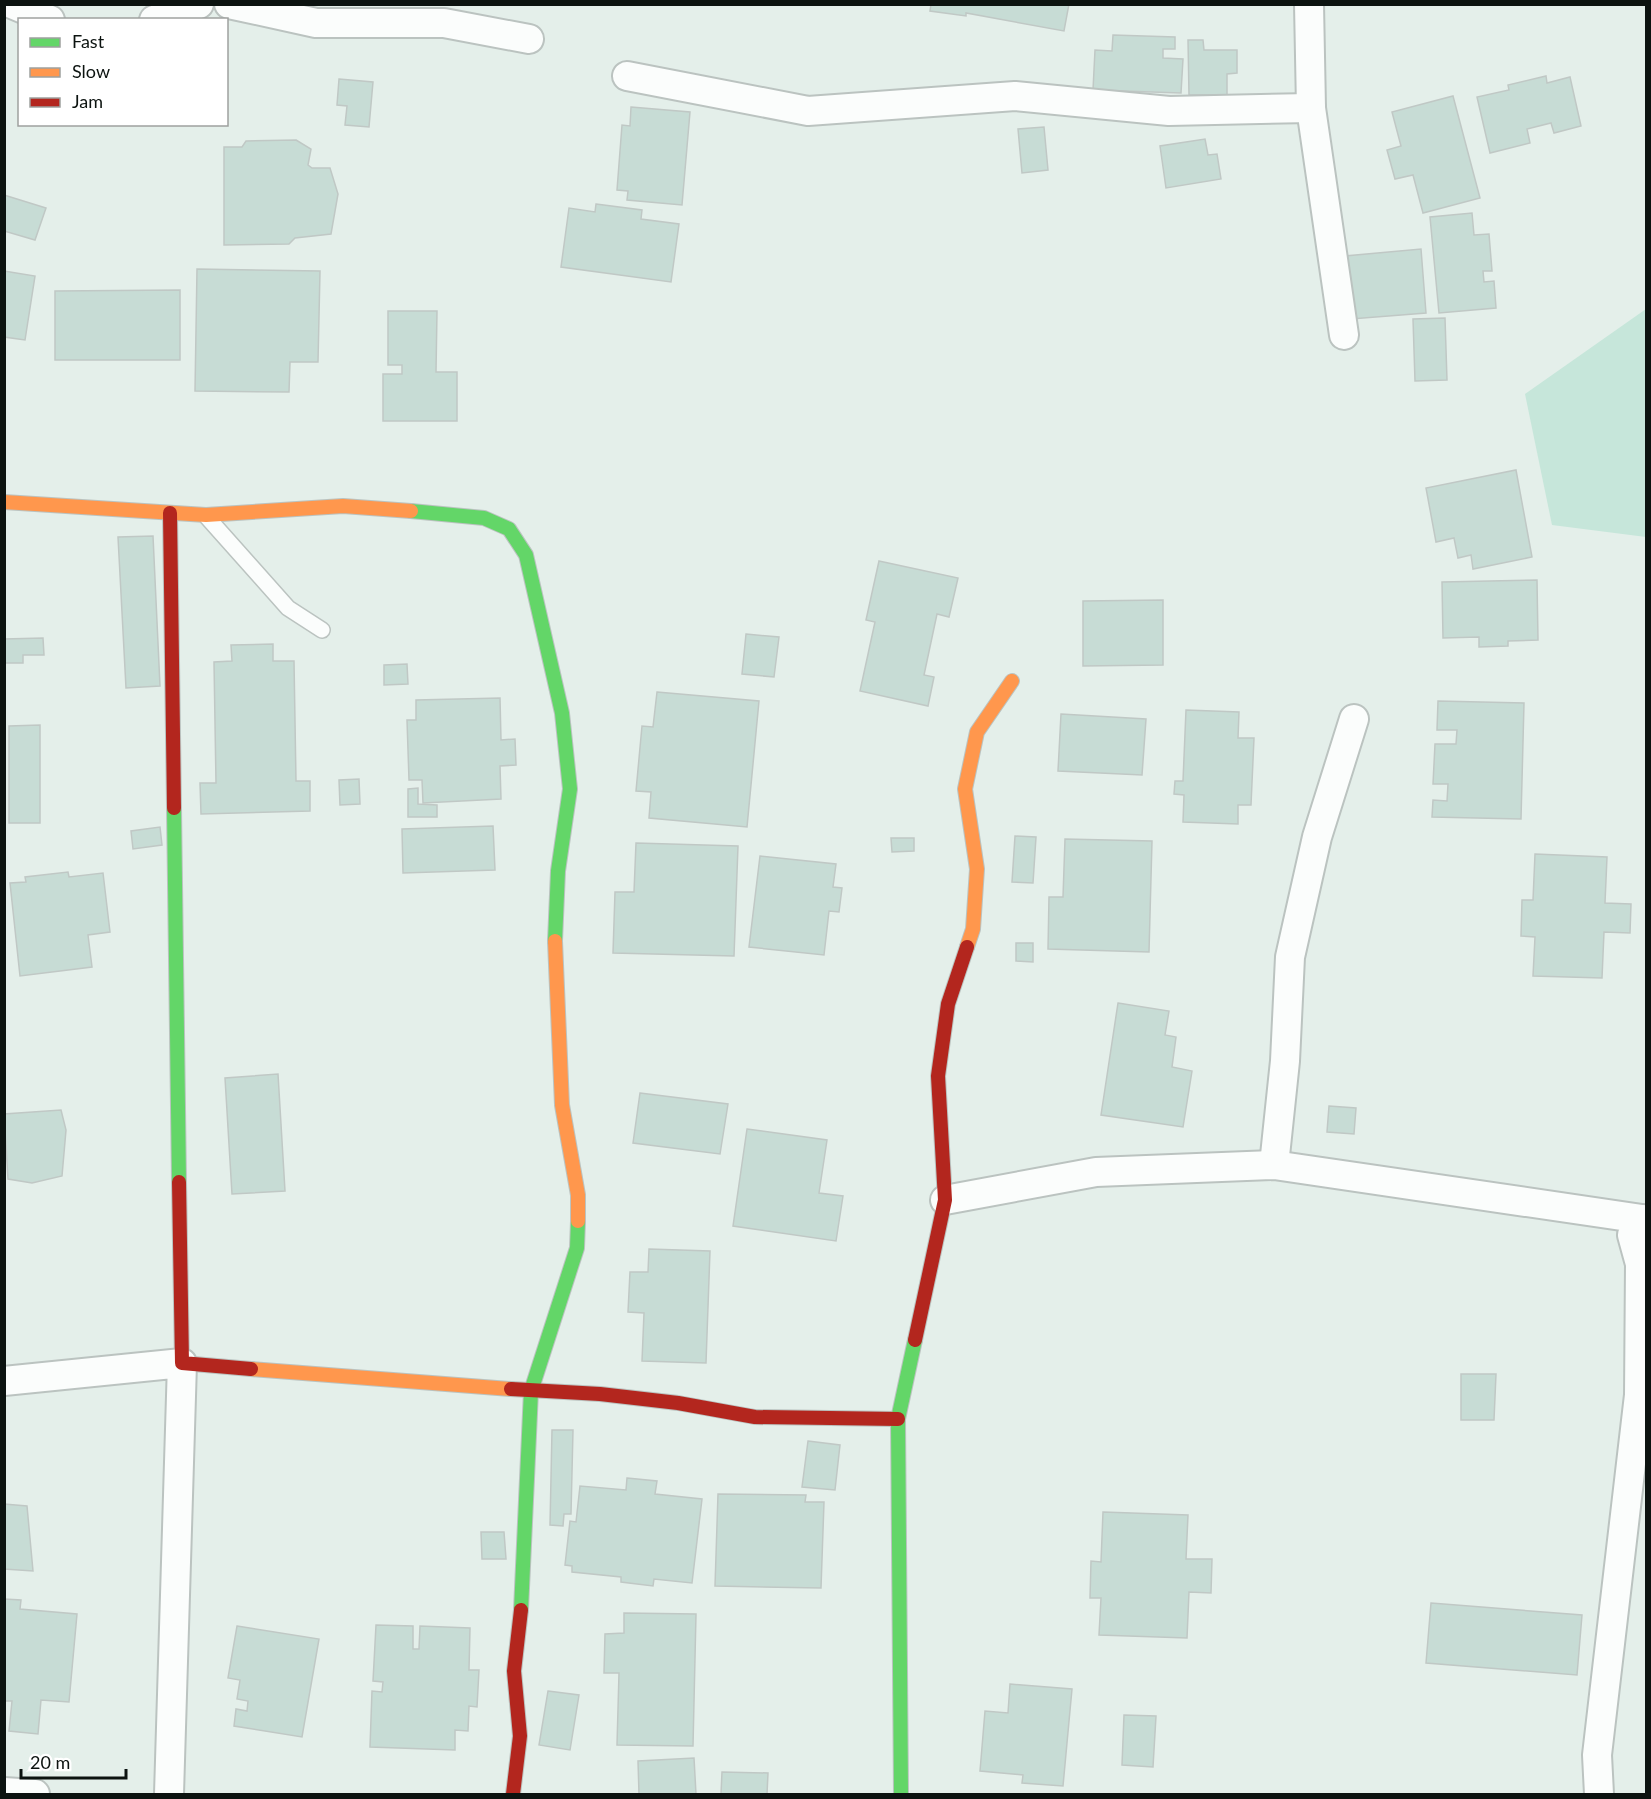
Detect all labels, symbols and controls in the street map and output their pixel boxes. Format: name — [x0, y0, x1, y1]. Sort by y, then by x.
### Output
legend — [18, 18, 228, 126]
text: Fast — [72, 30, 105, 52]
text: Slow — [72, 60, 110, 82]
text: Jam — [72, 90, 103, 112]
scale bar — [21, 1742, 126, 1780]
text: 20 m — [30, 1751, 70, 1773]

